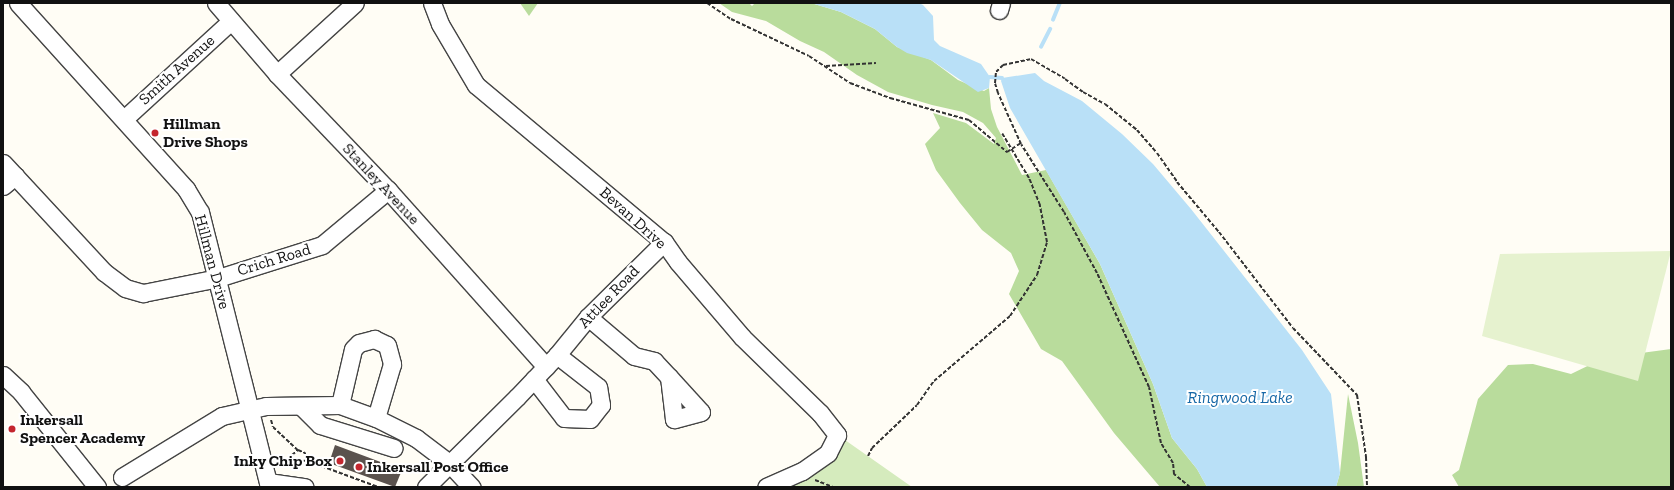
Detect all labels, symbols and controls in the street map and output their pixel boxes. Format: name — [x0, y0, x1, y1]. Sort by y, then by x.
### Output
street label: Smith Avenue — [135, 31, 219, 109]
place label: Hillman Drive Shops — [163, 114, 248, 152]
marker: Hillman Drive Shops — [150, 128, 160, 138]
street label: Stanley Avenue — [338, 139, 424, 229]
street label: Bevan Drive — [596, 183, 670, 253]
street label: Hillman Drive — [190, 213, 234, 311]
street label: Crich Road — [235, 240, 313, 280]
street label: Attlee Road — [575, 262, 643, 332]
water label: Ringwood Lake — [1187, 388, 1293, 408]
place label: Inkersall Spencer Academy — [20, 410, 146, 448]
marker: Inkersall Spencer Academy — [7, 424, 17, 434]
place label: Inky Chip Box — [233, 451, 332, 471]
marker: Inky Chip Box — [335, 456, 345, 466]
place label: Inkersall Post Office — [367, 457, 509, 477]
marker: Inkersall Post Office — [354, 462, 364, 472]

